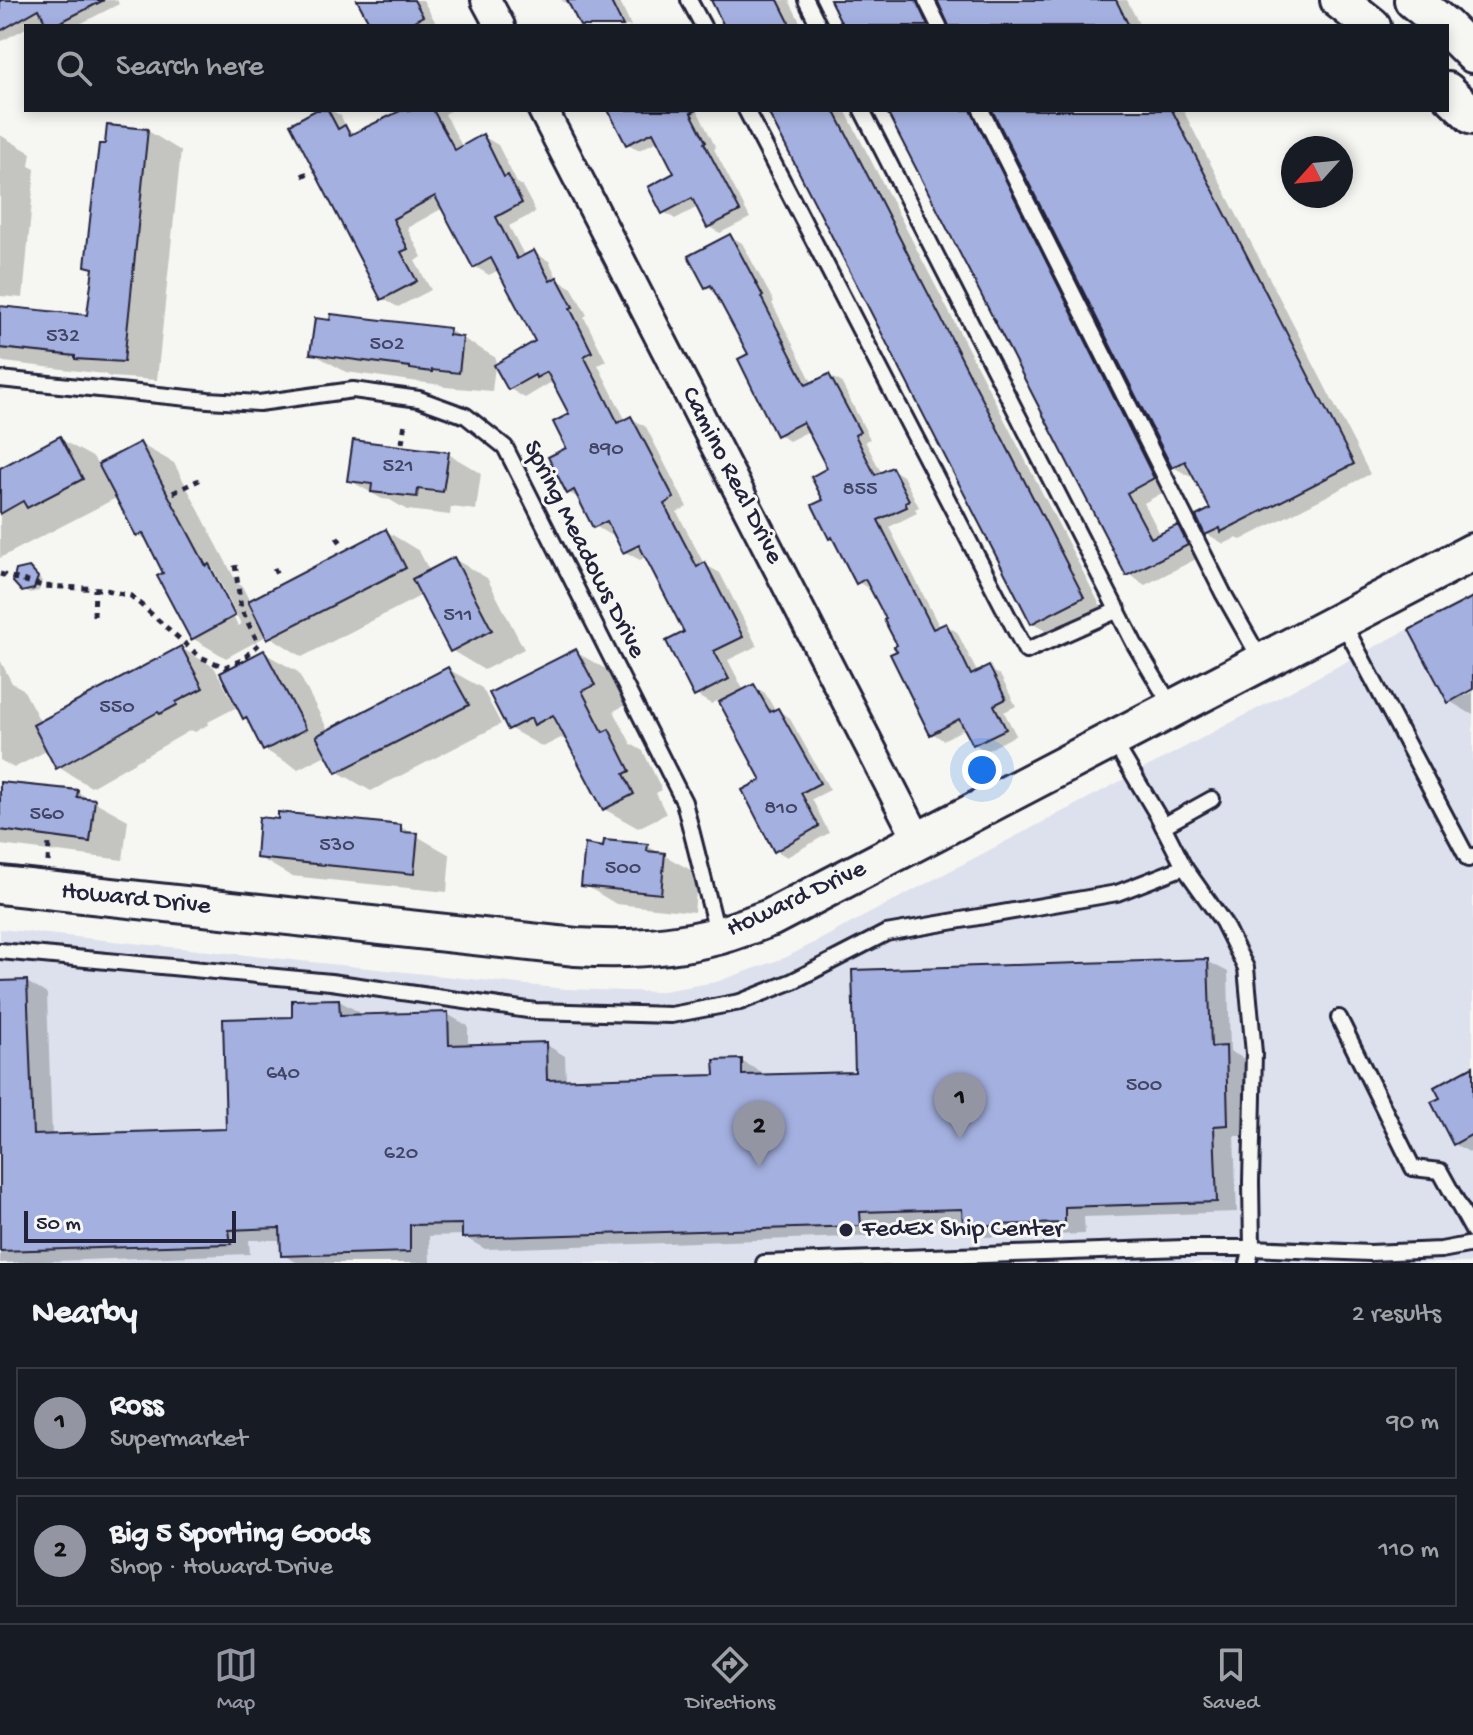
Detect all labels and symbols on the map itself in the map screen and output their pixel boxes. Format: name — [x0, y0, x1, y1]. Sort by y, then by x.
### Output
north arrow — [1281, 136, 1353, 208]
house number: 532 — [46, 324, 80, 350]
house number: 502 — [370, 332, 405, 358]
street label: Camino Real Drive — [673, 382, 789, 570]
street label: Spring Meadows Drive — [515, 436, 652, 665]
house number: 890 — [588, 437, 624, 463]
house number: 521 — [382, 454, 414, 480]
house number: 855 — [842, 477, 878, 503]
house number: 511 — [443, 603, 473, 629]
house number: 550 — [99, 695, 135, 721]
your location — [962, 750, 1002, 790]
house number: 810 — [764, 796, 798, 822]
house number: 560 — [29, 802, 65, 828]
house number: 530 — [319, 833, 355, 859]
street label: Howard Drive — [722, 854, 872, 946]
house number: 500 — [605, 856, 641, 882]
street label: Howard Drive — [60, 877, 213, 923]
house number: 640 — [266, 1061, 300, 1087]
pin: 1 — [934, 1073, 986, 1139]
house number: 500 — [1126, 1073, 1162, 1099]
pin: 2 — [733, 1101, 785, 1167]
house number: 620 — [384, 1141, 418, 1167]
scale bar — [24, 1207, 236, 1243]
place label: FedEx Ship Center — [861, 1215, 1067, 1246]
marker: FedEx Ship Center — [837, 1221, 855, 1239]

